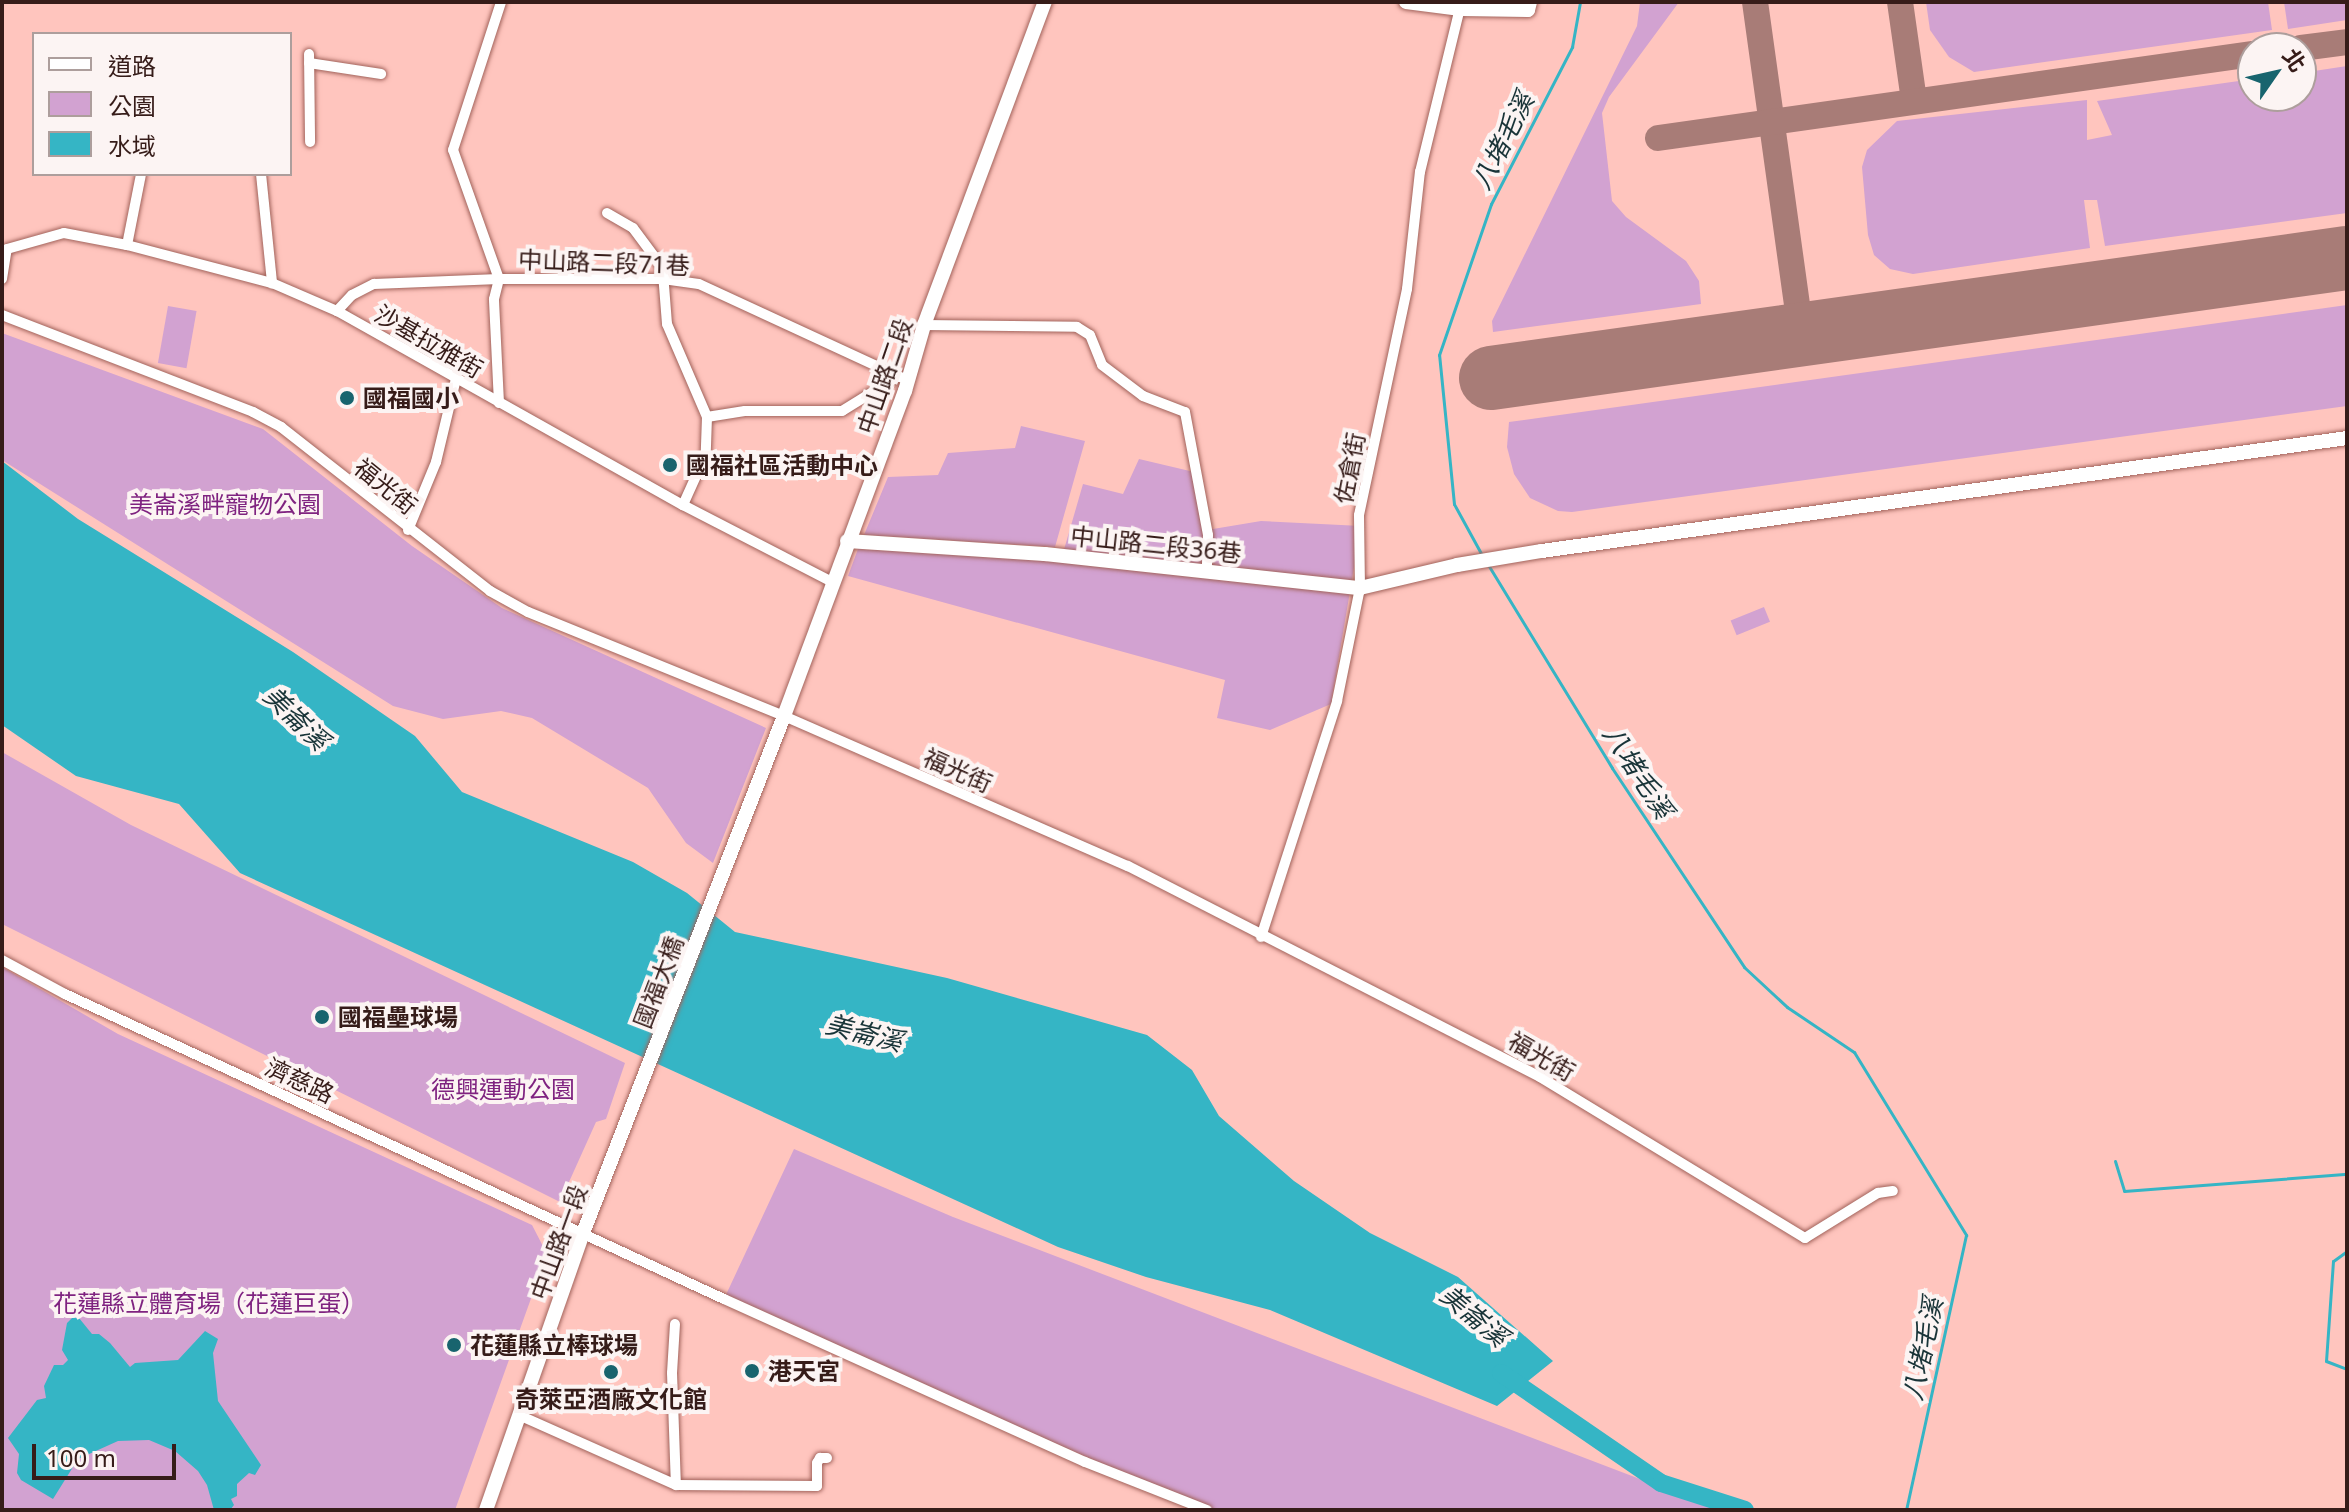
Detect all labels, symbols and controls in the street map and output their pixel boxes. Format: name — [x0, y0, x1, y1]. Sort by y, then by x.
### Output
legend — [32, 32, 292, 176]
north arrow — [2237, 32, 2317, 112]
text: 北 — [2277, 42, 2314, 77]
text: 道路 — [108, 49, 156, 82]
water label: 八堵毛溪 — [1465, 88, 1541, 194]
text: 公園 — [108, 89, 156, 122]
text: 水域 — [108, 129, 156, 162]
street label: 中山路二段71巷 — [518, 245, 690, 279]
street label: 沙基拉雅街 — [370, 299, 488, 383]
street label: 中山路二段 — [851, 315, 917, 437]
place label: 國福國小 — [363, 384, 459, 412]
marker: 國福國小 — [338, 389, 356, 407]
street label: 佐倉街 — [1328, 430, 1370, 506]
place label: 國福社區活動中心 — [686, 451, 878, 479]
street label: 福光街 — [349, 452, 423, 520]
marker: 國福社區活動中心 — [661, 456, 679, 474]
park label: 美崙溪畔寵物公園 — [129, 490, 321, 518]
street label: 中山路二段36巷 — [1069, 521, 1243, 567]
water label: 美崙溪 — [257, 680, 335, 756]
water label: 八堵毛溪 — [1597, 720, 1679, 824]
street label: 福光街 — [919, 742, 997, 798]
street label: 國福大橋 — [627, 932, 689, 1032]
place label: 國福壘球場 — [338, 1003, 458, 1031]
marker: 國福壘球場 — [313, 1008, 331, 1026]
water label: 美崙溪 — [822, 1008, 906, 1058]
street label: 福光街 — [1504, 1026, 1580, 1086]
street label: 濟慈路 — [261, 1052, 339, 1108]
park label: 德興運動公園 — [431, 1075, 575, 1103]
street label: 中山路一段 — [524, 1181, 592, 1303]
water label: 美崙溪 — [1434, 1279, 1514, 1353]
park label: 花蓮縣立體育場（花蓮巨蛋） — [53, 1289, 365, 1317]
water label: 八堵毛溪 — [1897, 1295, 1949, 1403]
place label: 花蓮縣立棒球場 — [470, 1331, 638, 1359]
marker: 花蓮縣立棒球場 — [445, 1336, 463, 1354]
place label: 港天宮 — [768, 1357, 840, 1385]
marker: 港天宮 — [743, 1362, 761, 1380]
marker: 奇萊亞酒廠文化館 — [602, 1363, 620, 1381]
place label: 奇萊亞酒廠文化館 — [515, 1385, 707, 1413]
scale bar — [36, 1428, 180, 1478]
text: 100 m — [46, 1441, 116, 1474]

